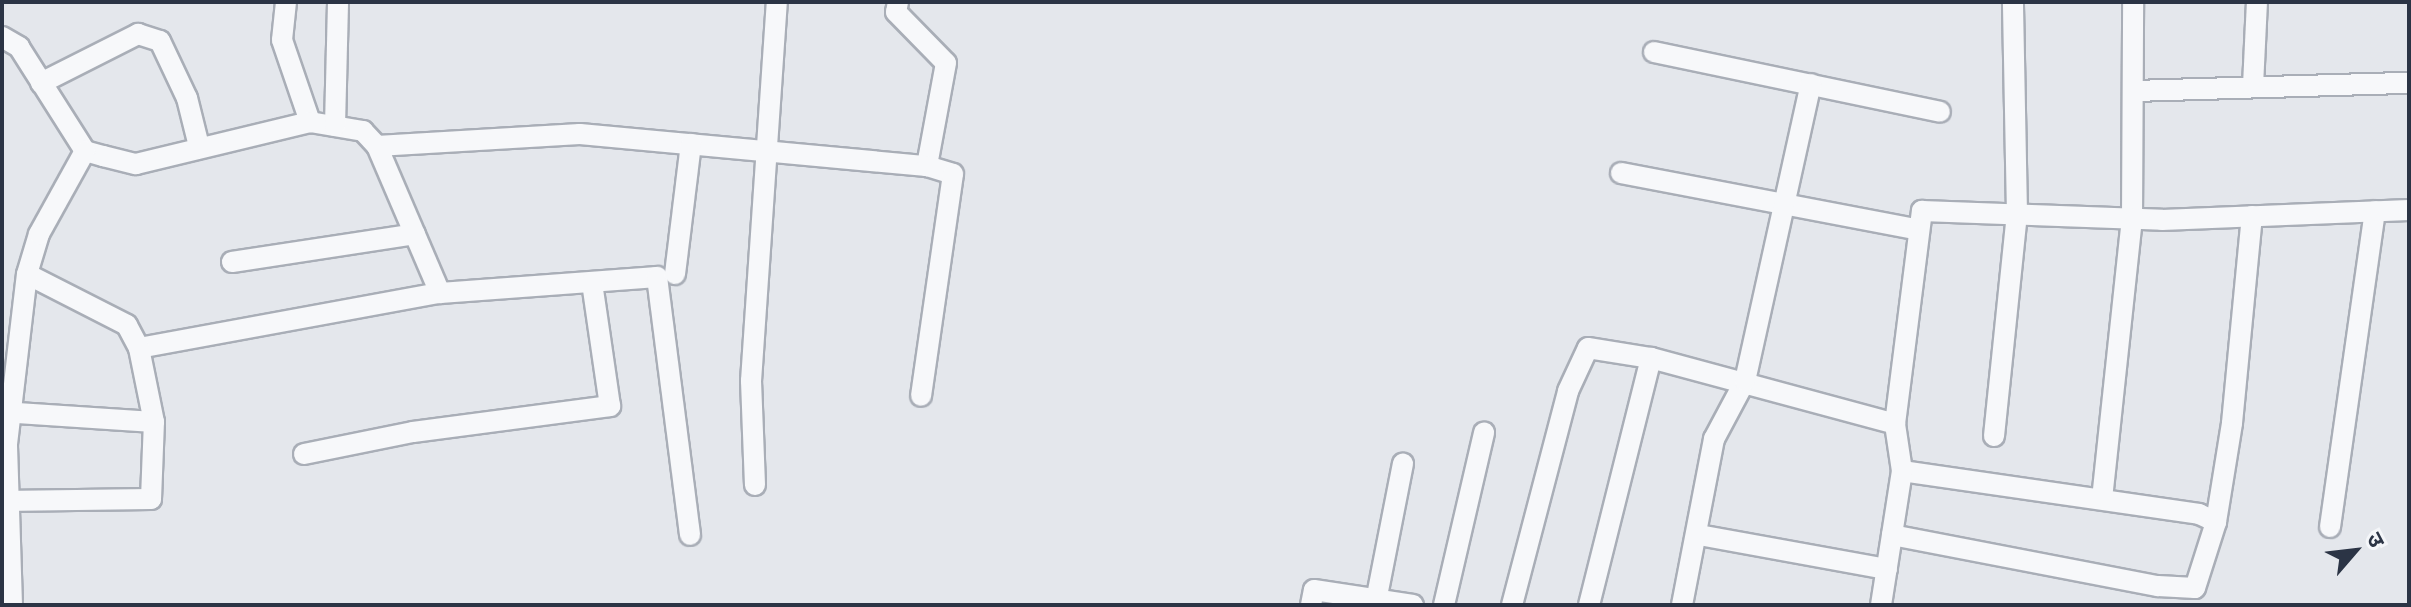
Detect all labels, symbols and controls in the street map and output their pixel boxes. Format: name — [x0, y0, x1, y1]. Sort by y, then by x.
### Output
north arrow — [2315, 511, 2395, 591]
text: उ — [2363, 528, 2391, 551]

